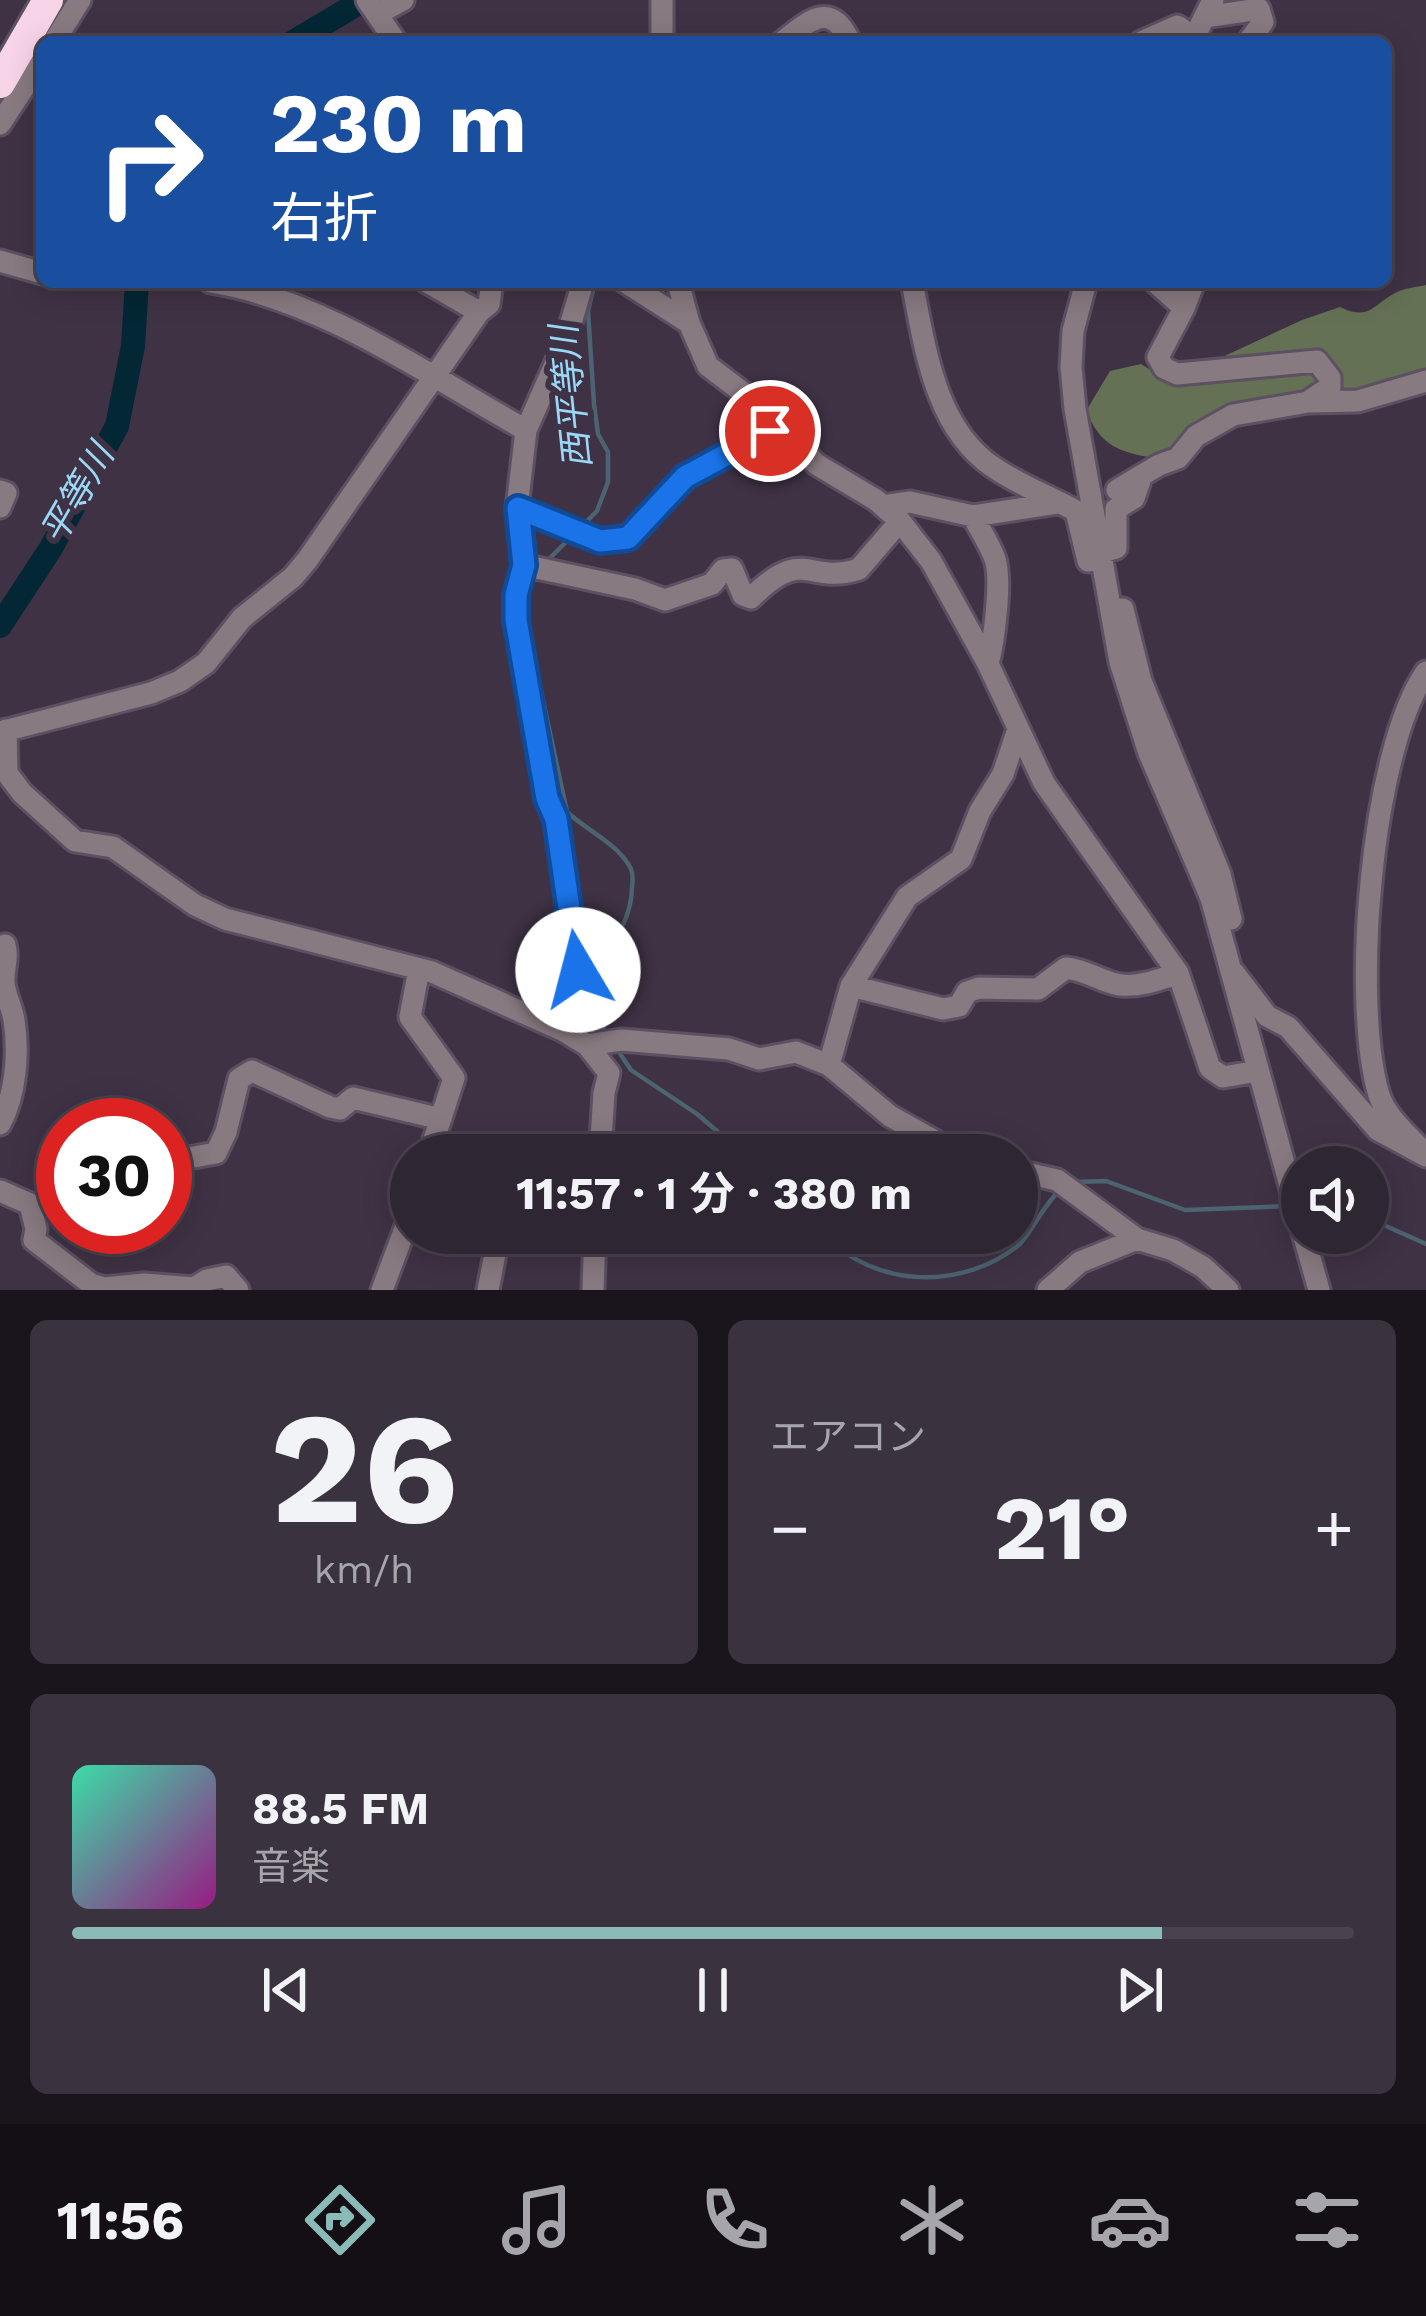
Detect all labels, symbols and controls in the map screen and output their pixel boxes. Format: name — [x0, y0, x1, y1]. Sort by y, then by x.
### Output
text: 230 m — [270, 74, 527, 172]
icon: right — [72, 84, 228, 240]
text: 右折 — [270, 187, 378, 250]
water label: 西平等川 — [542, 319, 599, 471]
pin — [719, 380, 821, 482]
icon: arrive — [737, 398, 803, 464]
water label: 平等川 — [32, 433, 124, 551]
position arrow — [515, 907, 641, 1033]
speed limit sign: 30 — [36, 1098, 192, 1254]
map controls — [1281, 1146, 1389, 1254]
button: sound — [1281, 1146, 1389, 1254]
text: 11:57 · 1 分 · 380 m — [516, 1167, 912, 1220]
text: 26 — [269, 1377, 459, 1560]
text: エアコン — [770, 1414, 926, 1459]
text: 21° — [994, 1475, 1130, 1581]
text: − — [770, 1490, 810, 1567]
text: + — [1314, 1490, 1354, 1567]
text: km/h — [314, 1547, 414, 1592]
text: 88.5 FM — [252, 1782, 429, 1835]
text: 音楽 — [252, 1844, 330, 1889]
icon: previous — [253, 1957, 319, 2023]
icon: pause — [680, 1957, 746, 2023]
icon: next — [1107, 1957, 1173, 2023]
icon: directions — [298, 2178, 382, 2262]
icon: music — [495, 2178, 579, 2262]
icon: phone — [693, 2178, 777, 2262]
icon: climate — [890, 2178, 974, 2262]
icon: car — [1088, 2178, 1172, 2262]
icon: filters — [1285, 2178, 1369, 2262]
text: 11:56 — [57, 2189, 184, 2252]

